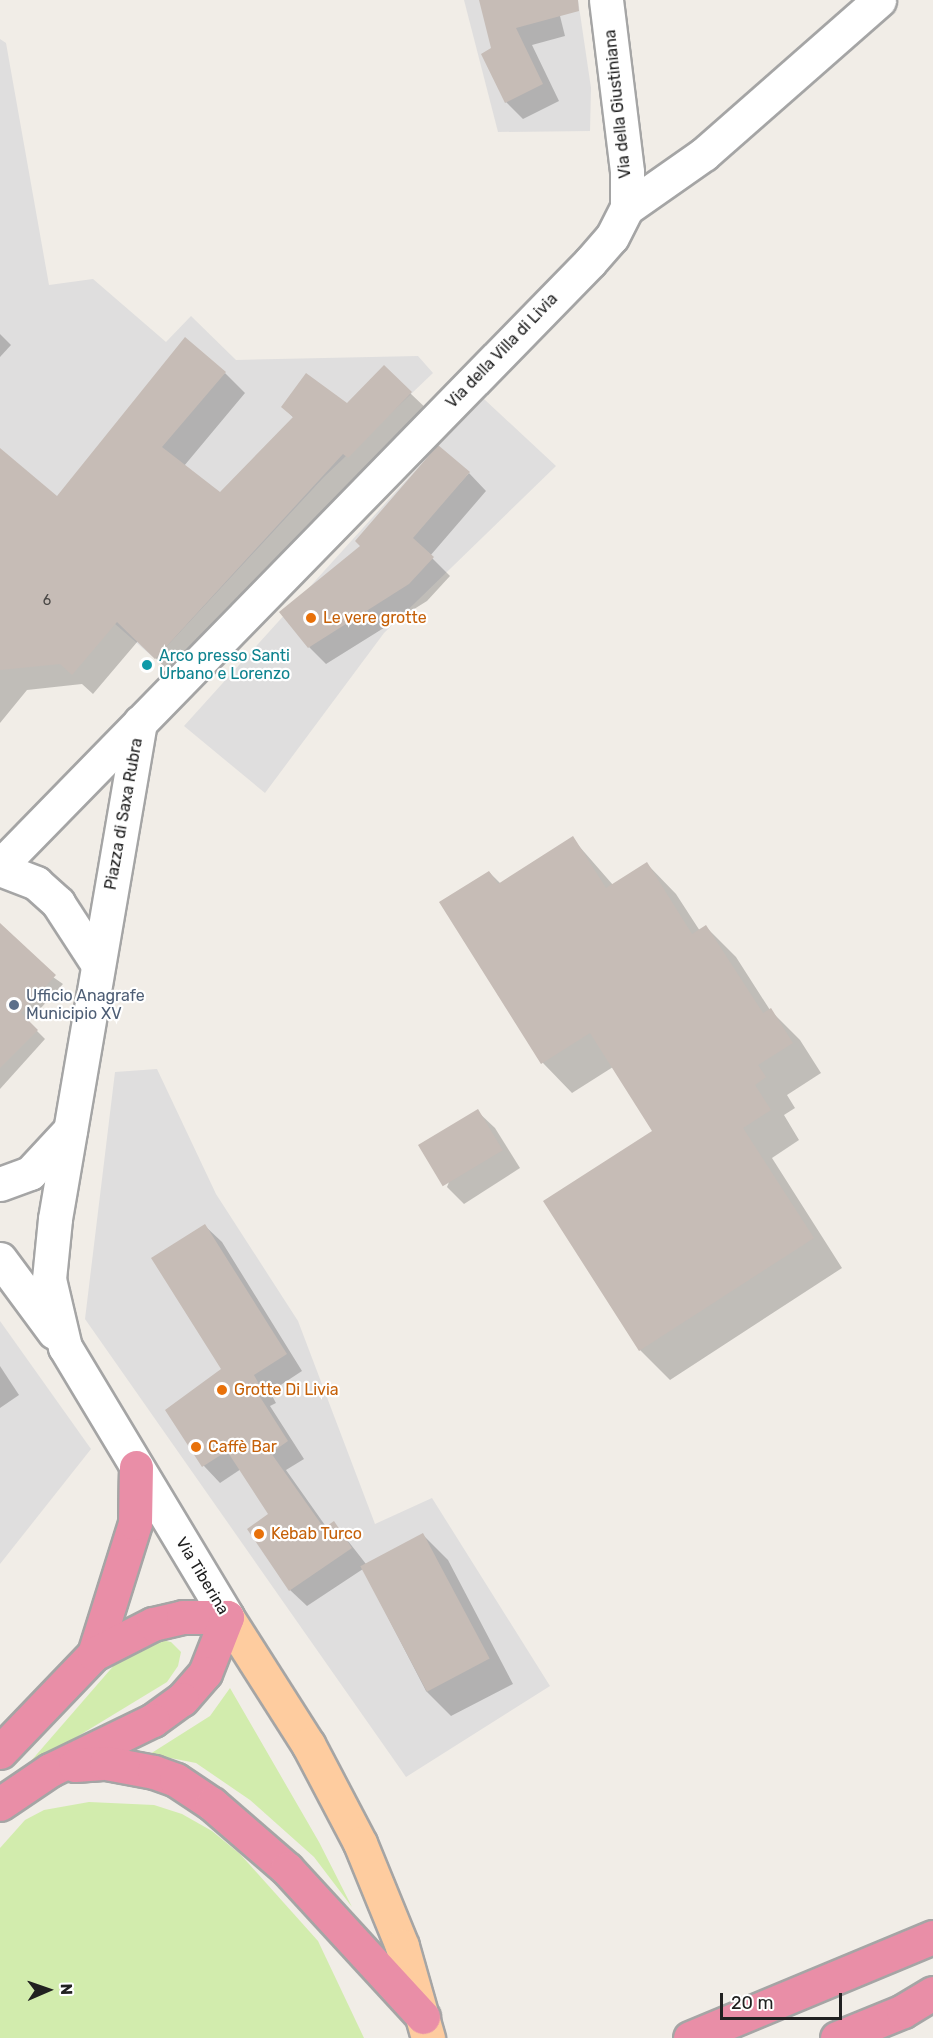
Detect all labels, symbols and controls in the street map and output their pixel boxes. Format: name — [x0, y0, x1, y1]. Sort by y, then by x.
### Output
street label: Via della Giustiniana — [601, 29, 635, 179]
street label: Via della Villa di Livia — [442, 289, 562, 413]
house number: 6 — [43, 593, 51, 609]
place label: Le vere grotte — [323, 608, 427, 628]
marker: Le vere grotte — [304, 611, 318, 625]
place label: Arco presso Santi Urbano e Lorenzo — [159, 646, 290, 684]
marker: Arco presso Santi Urbano e Lorenzo — [140, 658, 154, 672]
street label: Piazza di Saxa Rubra — [101, 737, 147, 891]
place label: Ufficio Anagrafe Municipio XV — [26, 986, 145, 1024]
marker: Ufficio Anagrafe Municipio XV — [7, 998, 21, 1012]
place label: Grotte Di Livia — [234, 1380, 339, 1400]
marker: Grotte Di Livia — [215, 1383, 229, 1397]
place label: Caffè Bar — [208, 1437, 277, 1457]
marker: Caffè Bar — [189, 1440, 203, 1454]
place label: Kebab Turco — [271, 1524, 362, 1544]
marker: Kebab Turco — [252, 1527, 266, 1541]
street label: Via Tiberina — [171, 1534, 233, 1618]
north arrow — [18, 1960, 78, 2020]
scale bar — [723, 1981, 844, 2019]
text: N — [57, 1983, 76, 1995]
text: 20 m — [731, 1992, 773, 2014]

